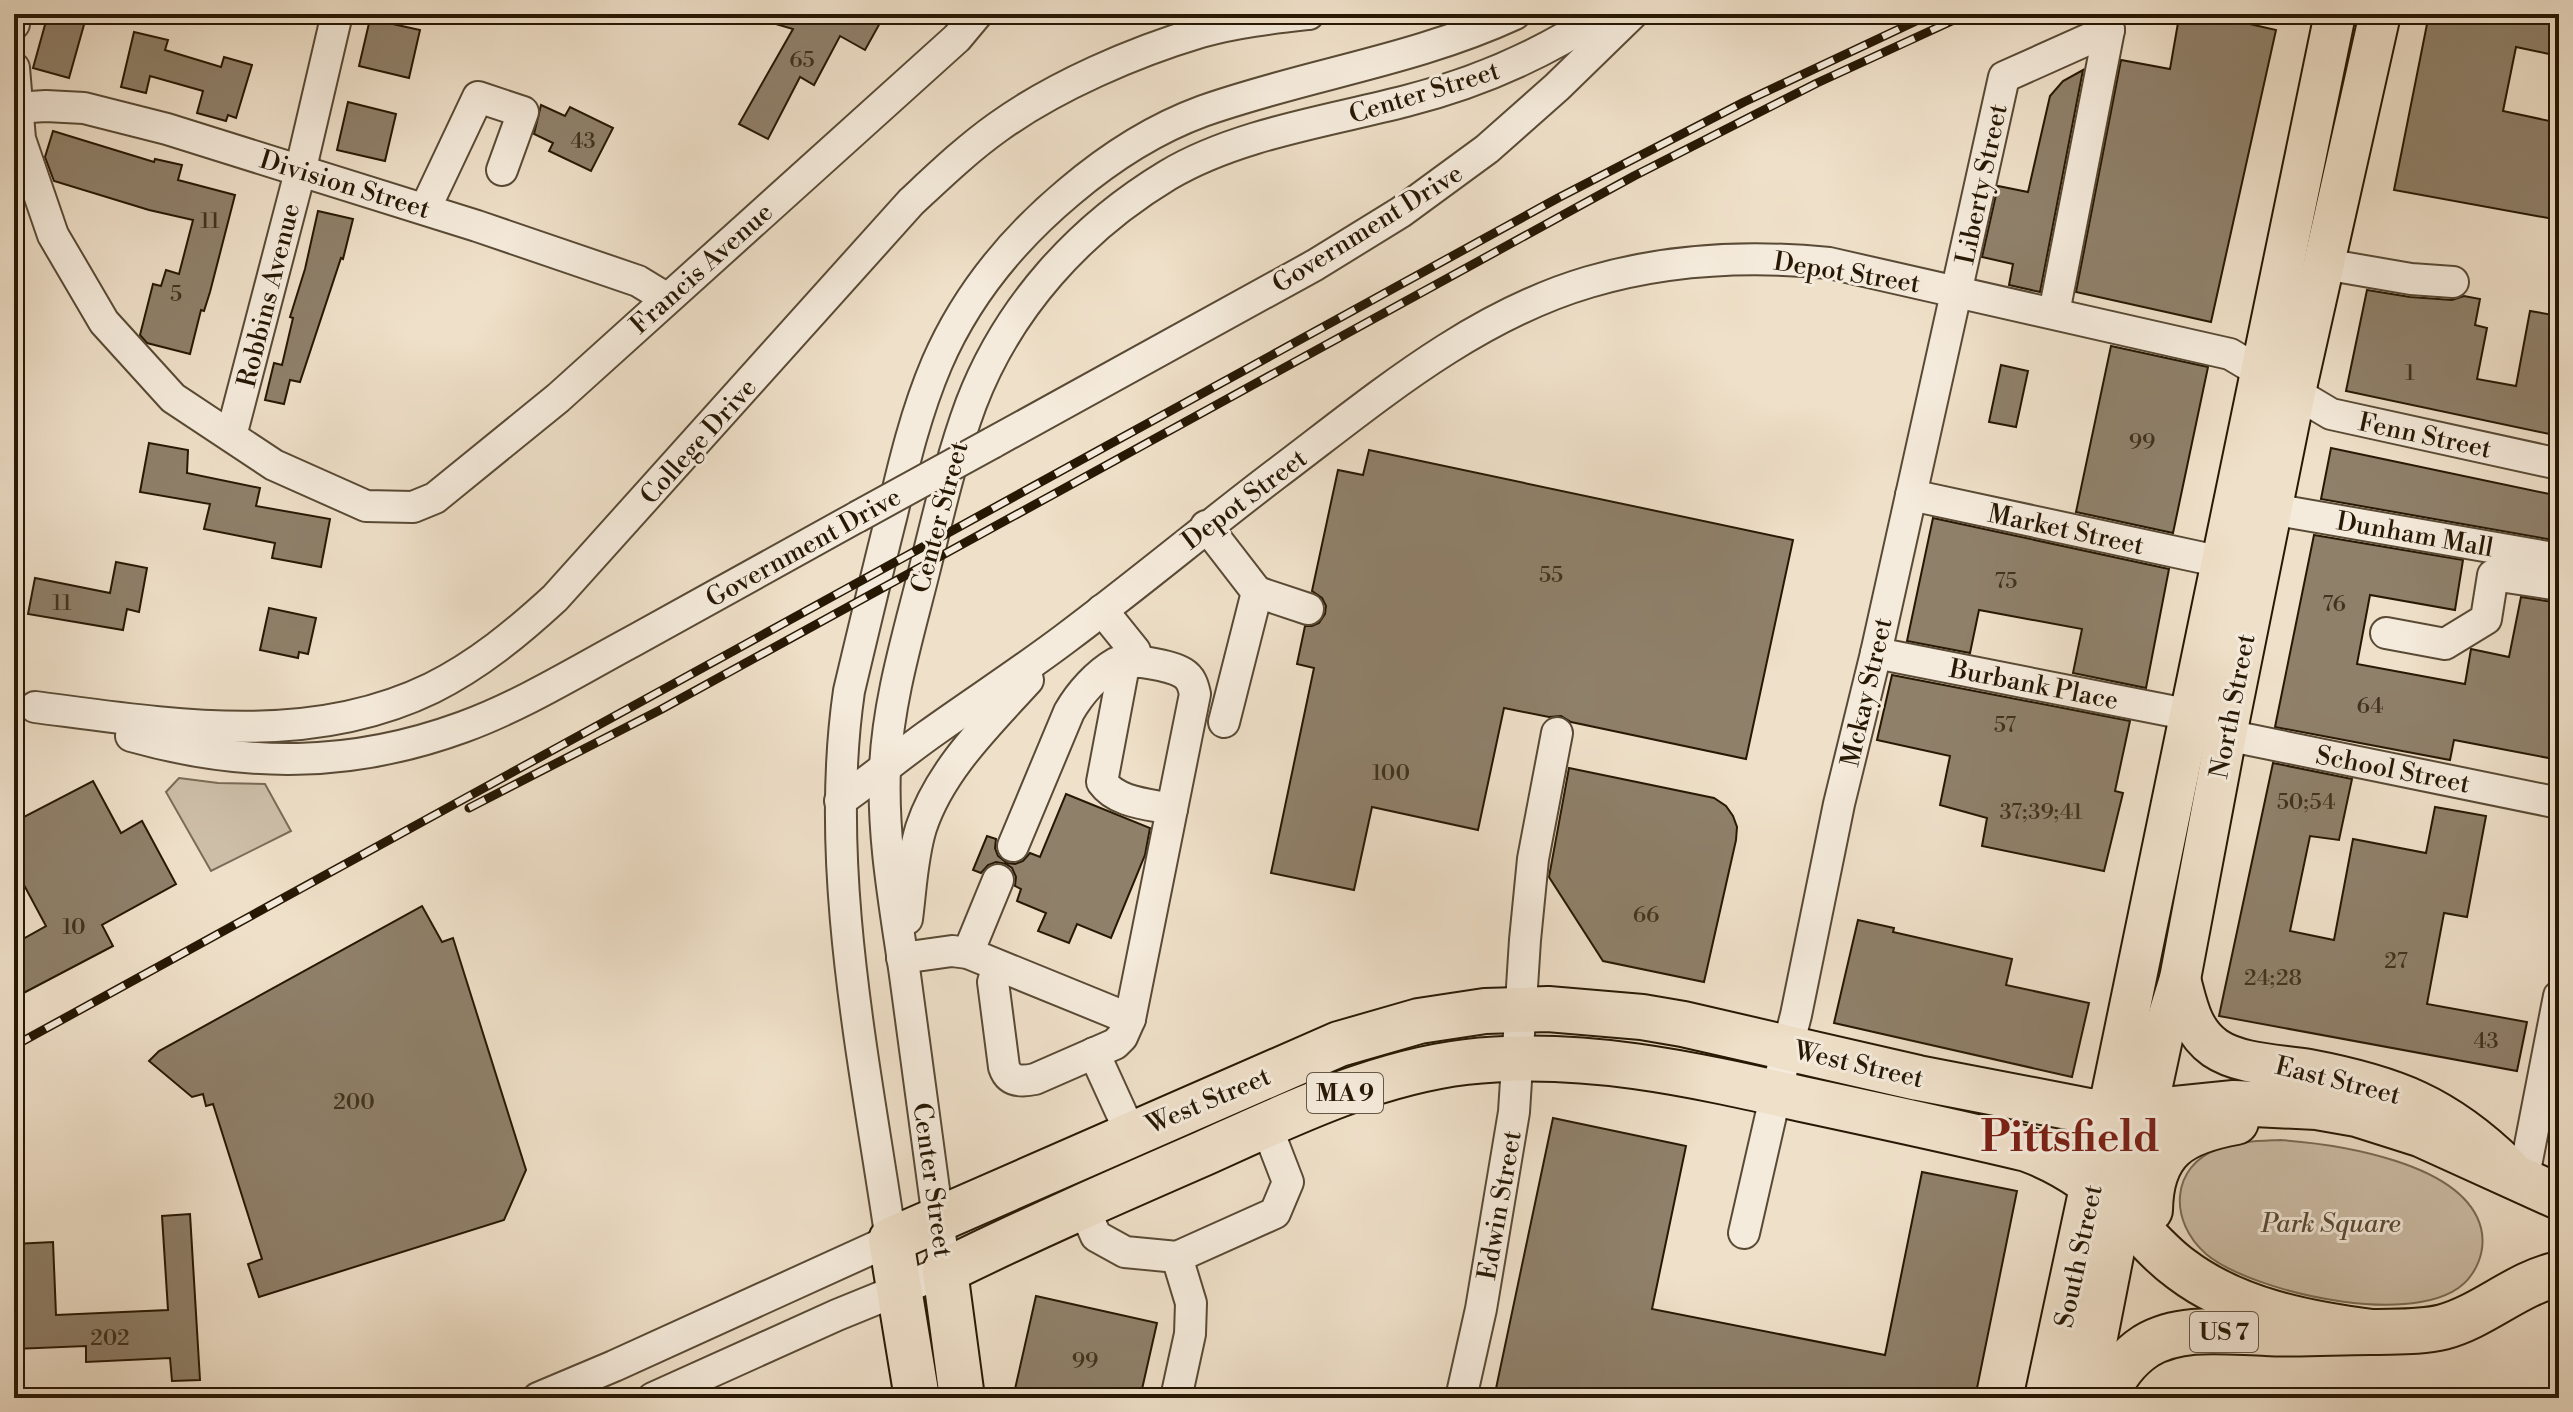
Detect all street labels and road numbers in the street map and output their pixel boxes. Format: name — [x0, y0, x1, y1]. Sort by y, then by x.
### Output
street label: Center Street — [1345, 55, 1503, 131]
street label: Liberty Street — [1949, 101, 2015, 268]
street label: Division Street — [256, 144, 434, 226]
street label: Government Drive — [1267, 157, 1469, 300]
street label: Francis Avenue — [624, 196, 780, 341]
street label: Robbins Avenue — [231, 200, 307, 391]
street label: Depot Street — [1771, 246, 1922, 300]
street label: College Drive — [634, 372, 764, 511]
street label: Fenn Street — [2355, 406, 2494, 466]
street label: Center Street — [904, 438, 976, 597]
street label: Depot Street — [1176, 443, 1313, 557]
street label: Government Drive — [700, 481, 907, 615]
street label: Market Street — [1985, 498, 2147, 562]
street label: Dunham Mall — [2334, 505, 2496, 565]
street label: Mckay Street — [1834, 615, 1900, 770]
street label: North Street — [2203, 631, 2263, 781]
street label: Burbank Place — [1946, 653, 2121, 717]
street label: School Street — [2313, 739, 2473, 801]
street label: West Street — [1790, 1034, 1927, 1095]
street label: East Street — [2272, 1050, 2404, 1112]
street label: West Street — [1141, 1060, 1275, 1142]
road number: MA 9 — [1307, 1073, 1383, 1113]
street label: Center Street — [905, 1101, 959, 1260]
street label: Edwin Street — [1471, 1128, 1529, 1282]
street label: South Street — [2048, 1182, 2110, 1331]
road number: US 7 — [2190, 1312, 2258, 1352]

